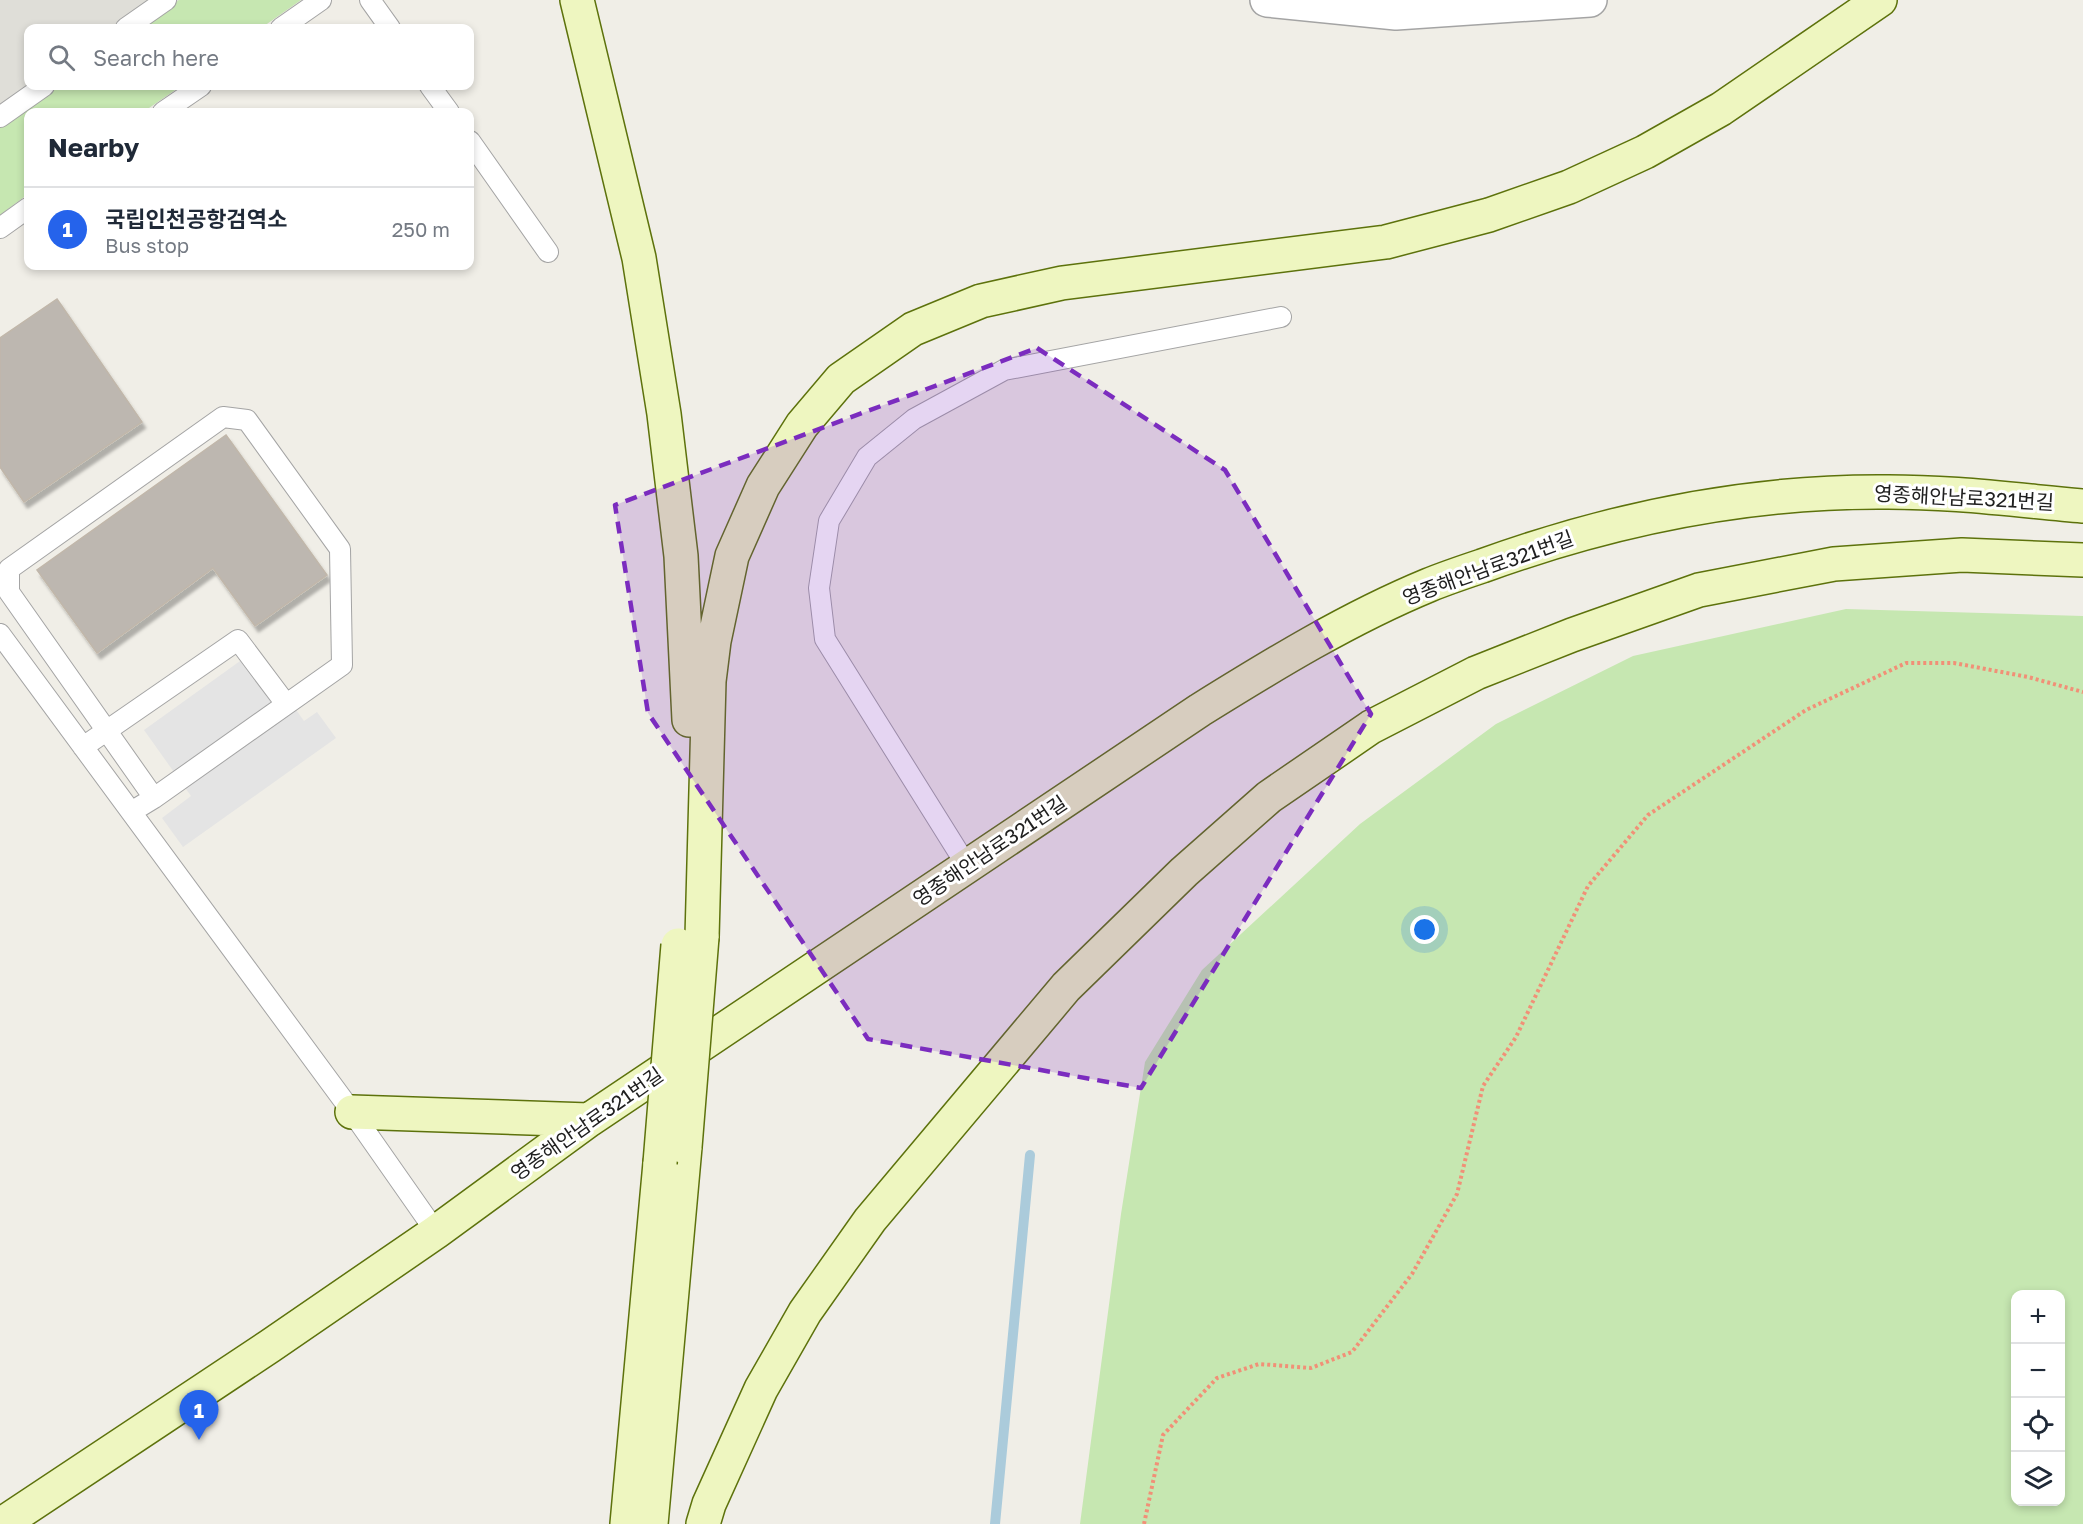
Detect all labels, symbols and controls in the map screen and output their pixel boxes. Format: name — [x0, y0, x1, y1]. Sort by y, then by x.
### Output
search box — [24, 24, 474, 90]
icon: search — [45, 41, 78, 74]
text: Search here — [93, 44, 219, 71]
text: Nearby — [48, 132, 139, 163]
text: 국립인천공항검역소 — [105, 205, 287, 232]
text: 1 — [62, 217, 73, 241]
text: 250 m — [392, 217, 450, 241]
text: Bus stop — [105, 233, 189, 257]
street label: 영종해안남로321번길 — [1873, 480, 2055, 514]
street label: 영종해안남로321번길 — [1399, 525, 1576, 609]
street label: 영종해안남로321번길 — [908, 790, 1071, 911]
your location — [1410, 915, 1439, 944]
street label: 영종해안남로321번길 — [506, 1062, 667, 1185]
map controls — [2011, 1290, 2065, 1506]
button: + — [2011, 1290, 2065, 1344]
button: − — [2011, 1344, 2065, 1398]
pin: 1 — [180, 1390, 218, 1440]
button: locate — [2011, 1398, 2065, 1452]
button: layers — [2011, 1452, 2065, 1506]

